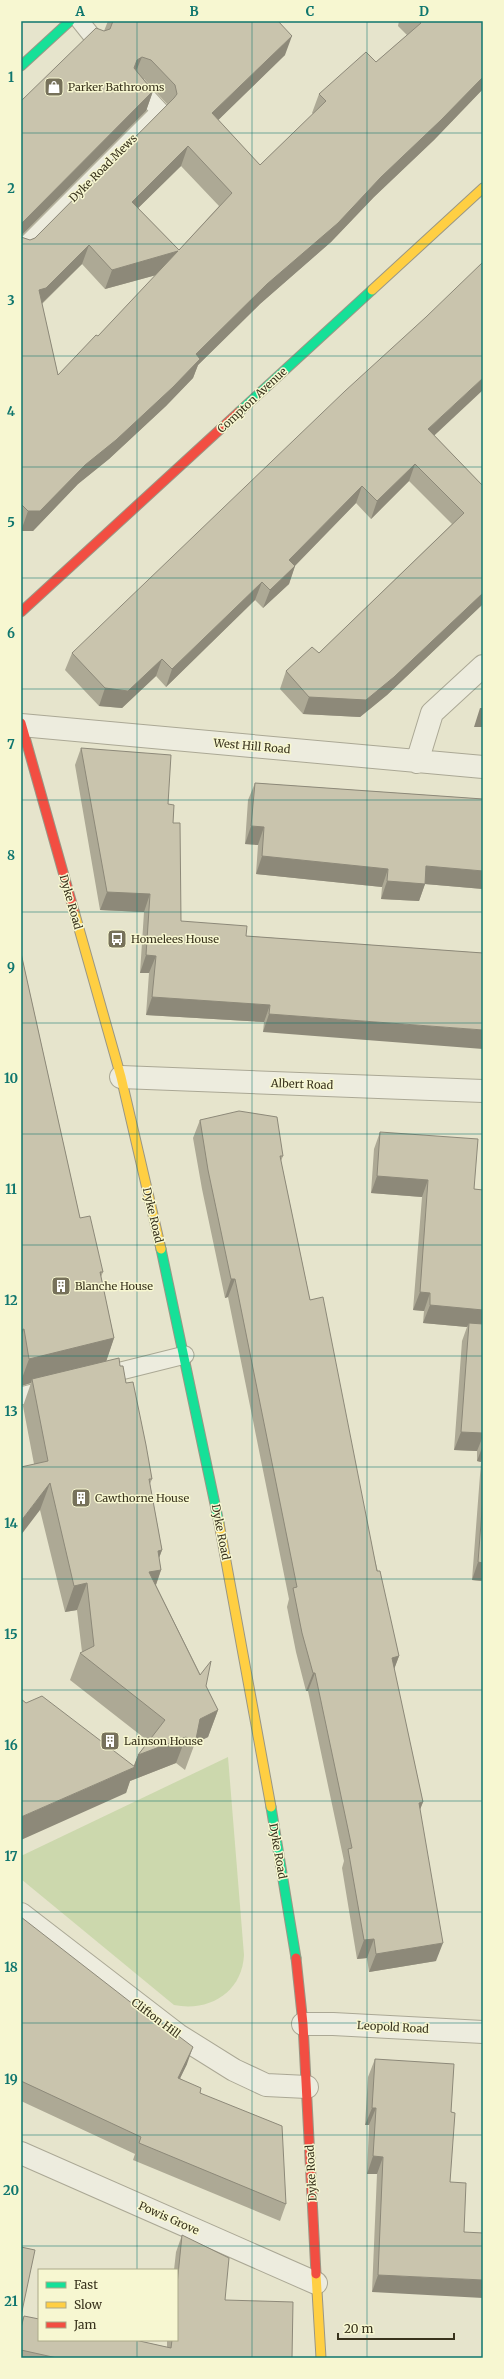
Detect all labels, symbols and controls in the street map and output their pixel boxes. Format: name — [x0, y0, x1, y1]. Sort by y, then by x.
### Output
text: A — [74, 3, 85, 20]
text: B — [189, 3, 199, 20]
text: C — [306, 3, 315, 20]
text: D — [419, 3, 429, 20]
text: 1 — [8, 69, 14, 86]
shop icon: Parker Bathrooms — [43, 76, 65, 98]
place label: Parker Bathrooms — [68, 80, 165, 94]
street label: Dyke Road Mews — [66, 131, 140, 205]
text: 2 — [7, 180, 15, 197]
text: 3 — [7, 292, 15, 309]
street label: Compton Avenue — [214, 364, 290, 436]
text: 4 — [7, 403, 16, 420]
text: 5 — [7, 514, 15, 531]
text: 6 — [7, 625, 15, 642]
text: 7 — [7, 736, 15, 753]
street label: West Hill Road — [212, 736, 291, 756]
text: 8 — [7, 847, 15, 864]
street label: Dyke Road — [56, 873, 86, 931]
bus stop icon: Homelees House — [106, 928, 128, 950]
place label: Homelees House — [131, 932, 219, 946]
text: 9 — [7, 959, 15, 976]
text: 10 — [4, 1070, 18, 1087]
street label: Albert Road — [270, 1076, 334, 1092]
text: 11 — [5, 1181, 17, 1198]
street label: Dyke Road — [140, 1186, 166, 1244]
building icon: Blanche House — [50, 1275, 72, 1297]
place label: Blanche House — [75, 1279, 153, 1293]
text: 12 — [4, 1292, 18, 1309]
text: 13 — [4, 1403, 18, 1420]
building icon: Cawthorne House — [70, 1487, 92, 1509]
place label: Cawthorne House — [95, 1491, 189, 1505]
street label: Dyke Road — [209, 1503, 233, 1561]
text: 14 — [4, 1515, 19, 1532]
text: 15 — [4, 1626, 18, 1643]
building icon: Lainson House — [99, 1730, 121, 1752]
place label: Lainson House — [124, 1734, 203, 1748]
text: 16 — [4, 1737, 18, 1754]
street label: Dyke Road — [266, 1822, 290, 1880]
text: 17 — [4, 1848, 18, 1865]
text: 18 — [4, 1959, 18, 1976]
street label: Clifton Hill — [129, 1995, 184, 2041]
street label: Leopold Road — [357, 2018, 430, 2036]
text: 19 — [4, 2071, 18, 2088]
street label: Dyke Road — [303, 2144, 319, 2202]
text: 20 — [3, 2182, 19, 2199]
street label: Powis Grove — [136, 2198, 202, 2238]
legend — [38, 2269, 178, 2341]
text: Fast — [74, 2277, 98, 2292]
text: 21 — [4, 2293, 18, 2310]
text: Slow — [74, 2297, 103, 2312]
scale bar — [338, 2315, 454, 2341]
text: Jam — [73, 2317, 97, 2332]
text: 20 m — [344, 2321, 373, 2336]

